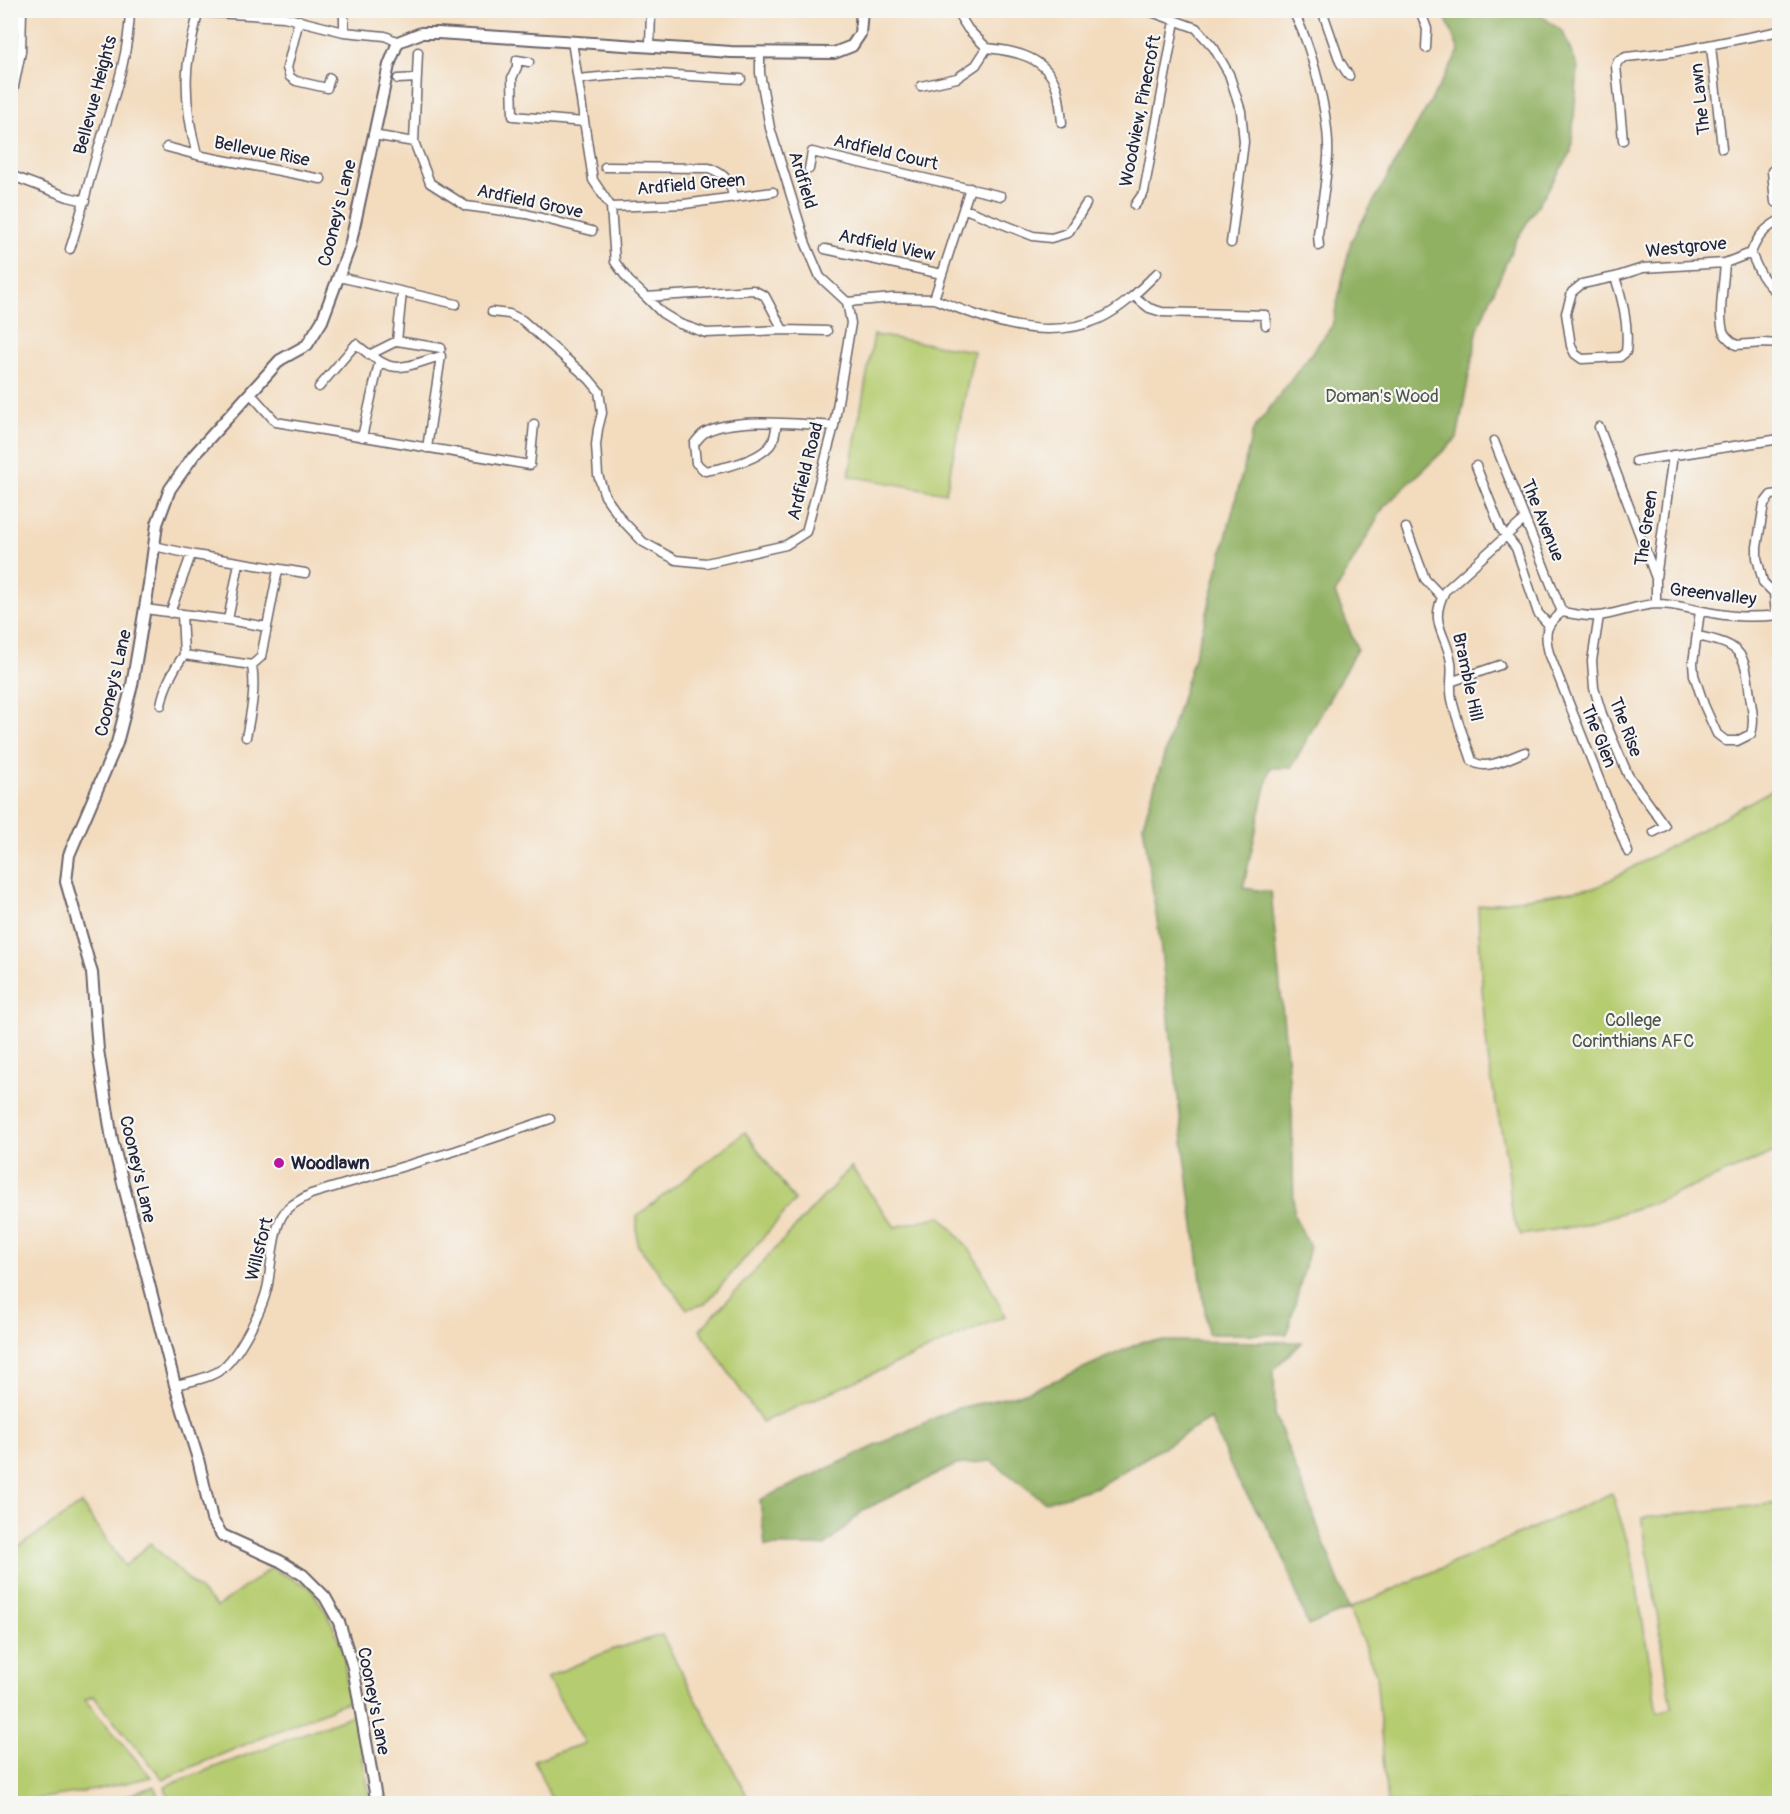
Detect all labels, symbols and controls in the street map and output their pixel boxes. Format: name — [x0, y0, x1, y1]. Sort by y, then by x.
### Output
street label: Woodview, Pinecroft — [1114, 32, 1167, 189]
street label: Bellevue Heights — [69, 33, 122, 157]
street label: The Lawn — [1685, 62, 1716, 136]
street label: Ardfield Court — [831, 129, 941, 176]
street label: Bellevue Rise — [212, 131, 312, 172]
street label: Ardfield — [783, 149, 822, 212]
street label: Cooney's Lane — [313, 157, 362, 269]
street label: Ardfield Green — [636, 168, 746, 201]
street label: Ardfield Grove — [475, 179, 585, 224]
street label: Ardfield View — [837, 224, 937, 267]
street label: Westgrove — [1644, 232, 1728, 263]
park label: Doman's Wood — [1325, 385, 1439, 408]
street label: Ardfield Road — [782, 420, 829, 523]
street label: The Avenue — [1516, 476, 1569, 565]
street label: The Green — [1630, 488, 1663, 568]
street label: Greenvalley — [1668, 578, 1758, 611]
street label: Cooney's Lane — [90, 627, 137, 739]
street label: Bramble Hill — [1447, 631, 1488, 724]
street label: The Rise — [1604, 694, 1647, 760]
street label: The Glen — [1576, 701, 1622, 771]
park label: College Corinthians AFC — [1572, 1009, 1694, 1053]
street label: Cooney's Lane — [114, 1113, 161, 1225]
place label: Woodlawn — [291, 1152, 370, 1175]
marker: Woodlawn — [272, 1156, 286, 1170]
street label: Willsfort — [240, 1214, 279, 1283]
street label: Cooney's Lane — [352, 1645, 395, 1757]

